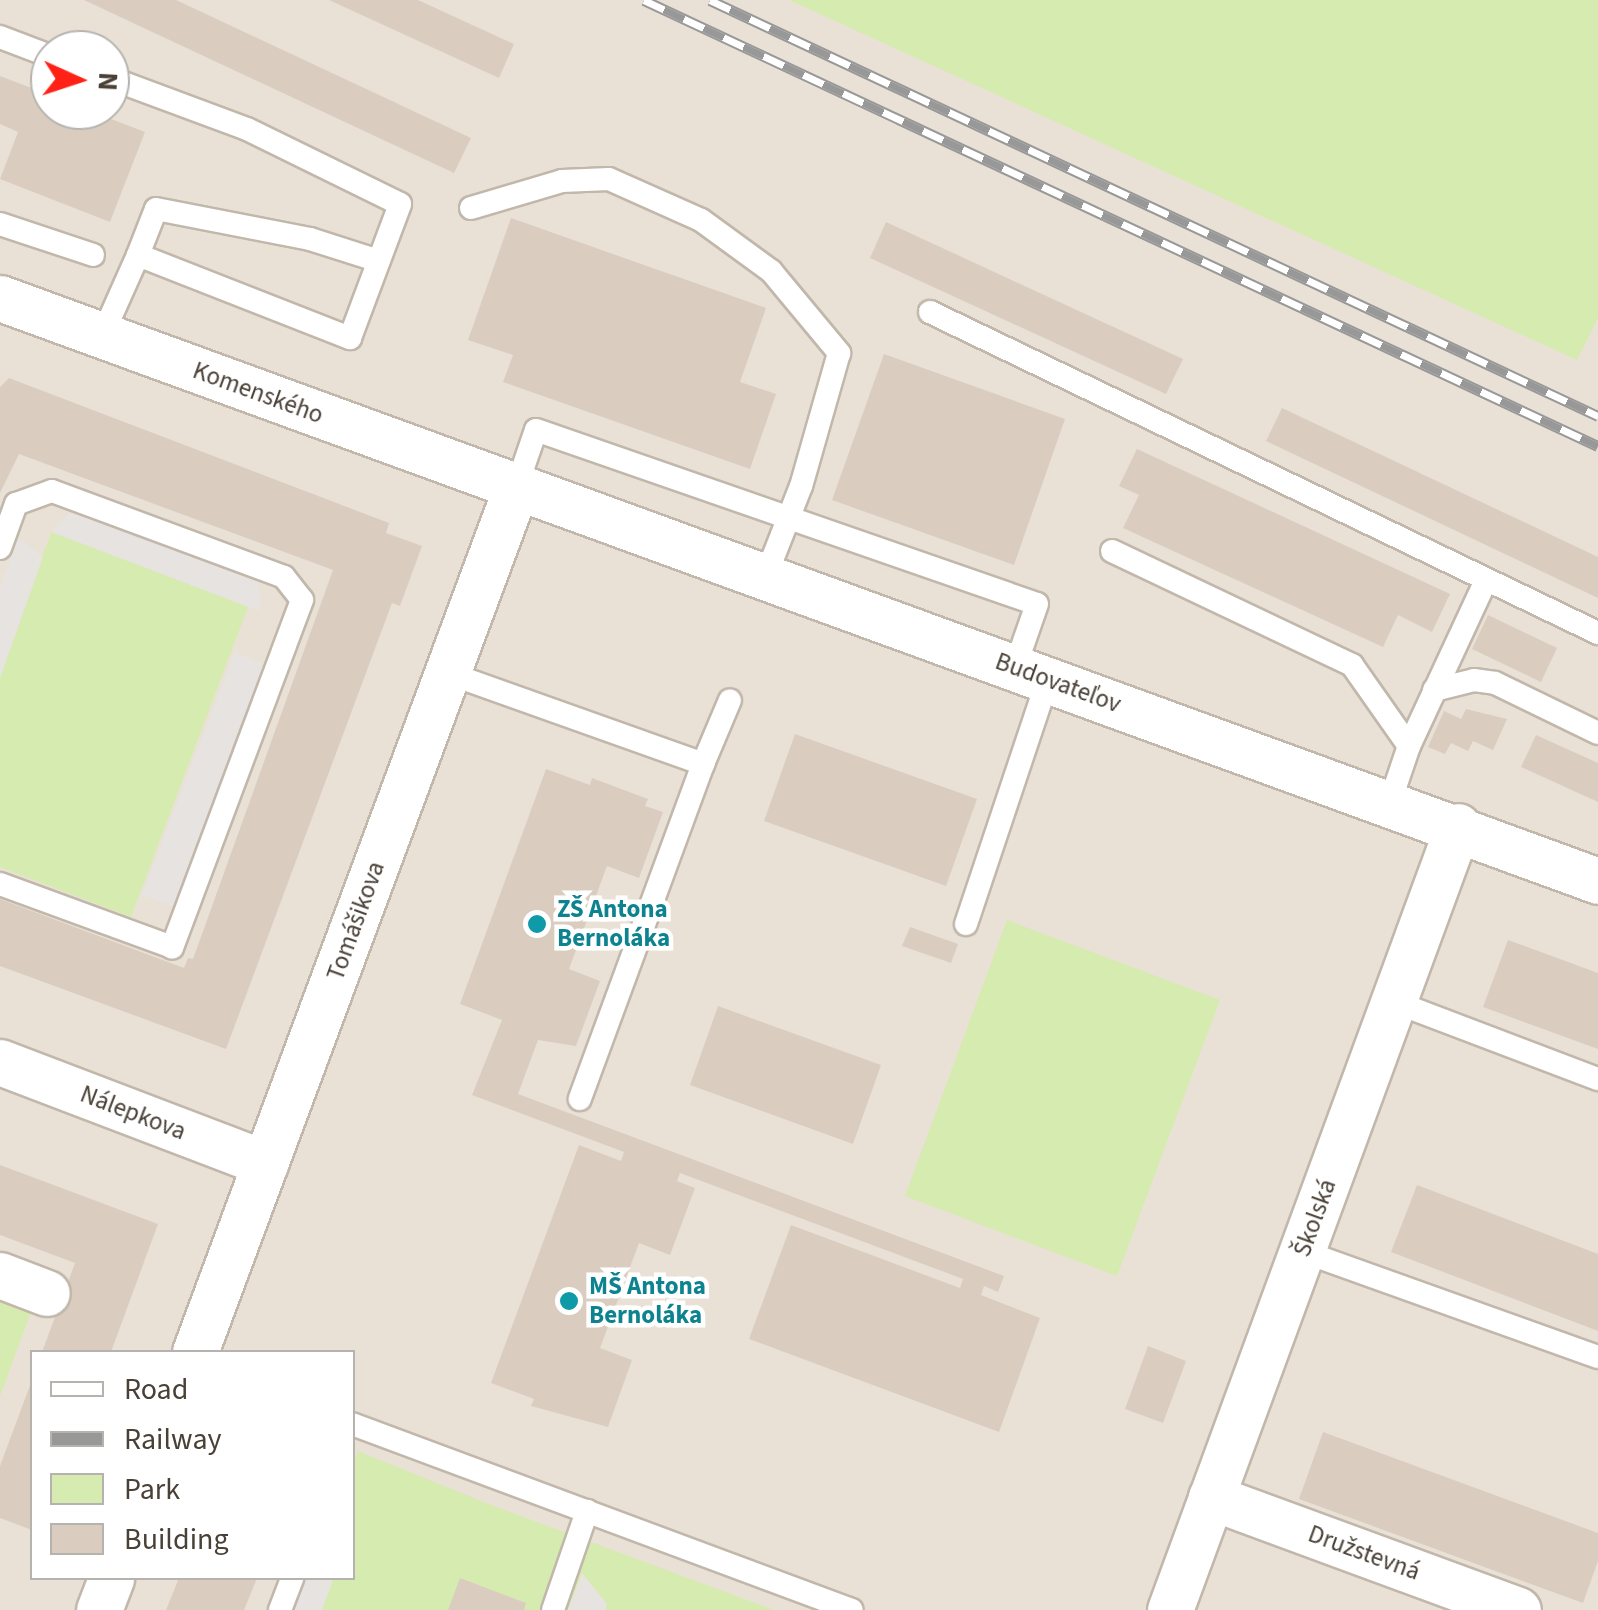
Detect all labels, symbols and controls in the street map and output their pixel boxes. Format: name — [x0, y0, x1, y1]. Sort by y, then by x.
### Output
north arrow — [30, 30, 130, 130]
text: N — [88, 71, 128, 92]
street label: Komenského — [189, 356, 327, 430]
street label: Budovateľov — [991, 646, 1125, 720]
street label: Tomášikova — [321, 857, 391, 985]
place label: ZŠ Antona Bernoláka — [557, 895, 670, 954]
marker: ZŠ Antona Bernoláka — [526, 913, 548, 935]
street label: Nálepkova — [76, 1079, 190, 1147]
street label: Školská — [1287, 1175, 1343, 1261]
place label: MŠ Antona Bernoláka — [589, 1272, 706, 1331]
marker: MŠ Antona Bernoláka — [558, 1290, 580, 1312]
legend — [30, 1350, 355, 1580]
text: Road — [124, 1368, 188, 1411]
text: Railway — [124, 1418, 222, 1461]
text: Park — [124, 1468, 180, 1511]
text: Building — [124, 1518, 229, 1561]
street label: Družstevná — [1304, 1519, 1424, 1587]

